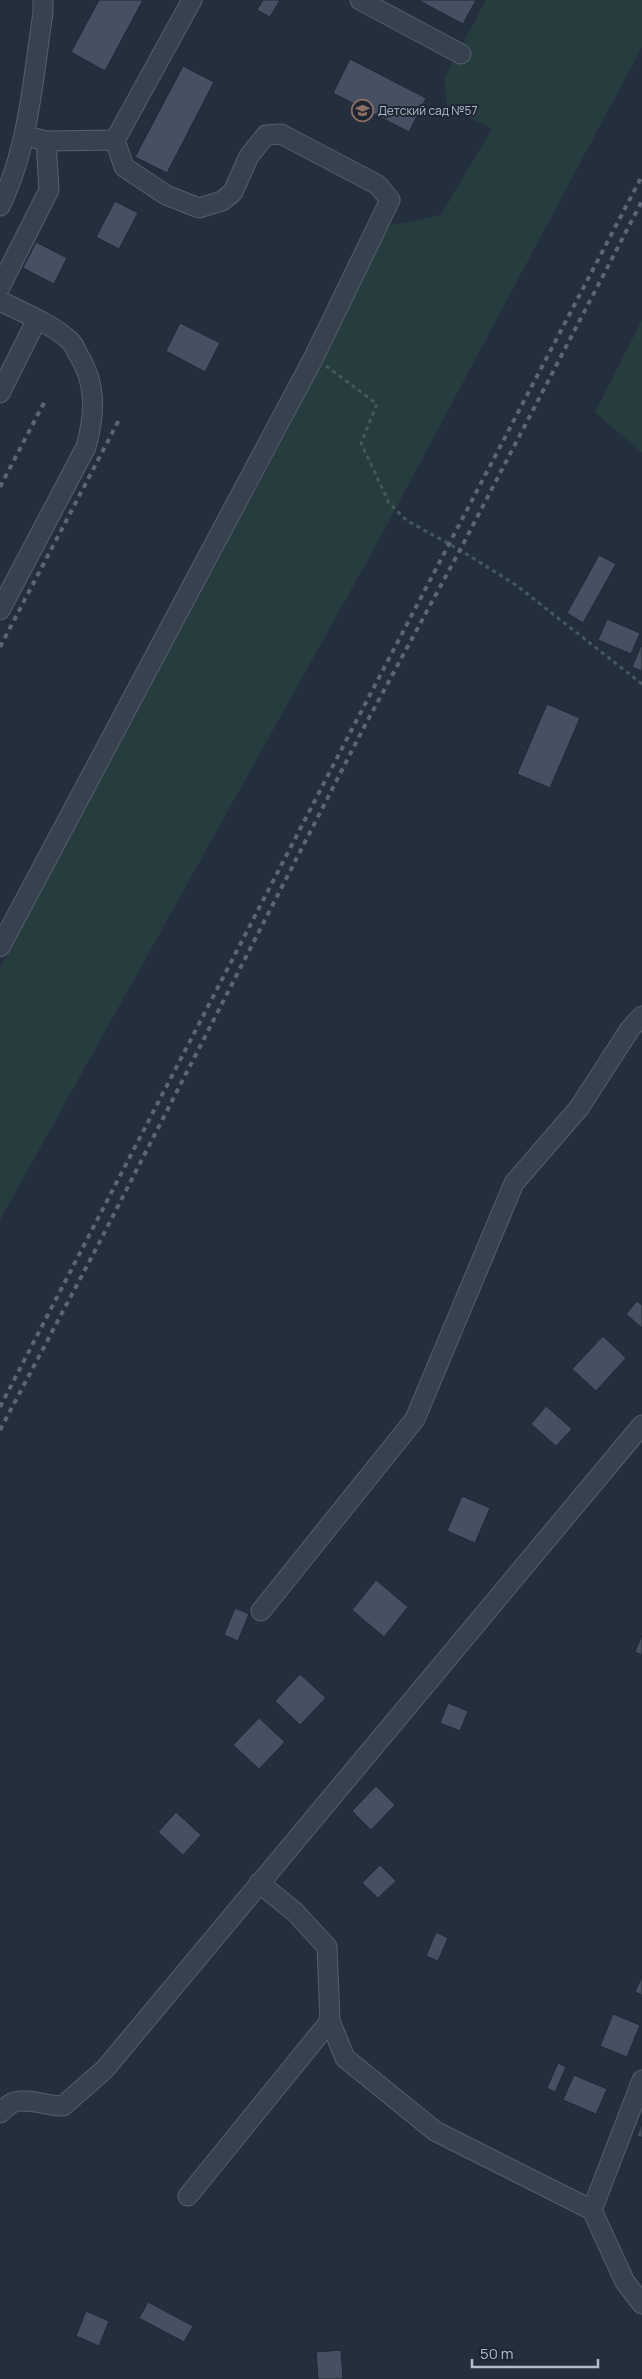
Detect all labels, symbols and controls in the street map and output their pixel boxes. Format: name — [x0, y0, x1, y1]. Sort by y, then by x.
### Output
school or university icon: Детский сад №57 — [350, 98, 374, 122]
place label: Детский сад №57 — [378, 102, 477, 119]
scale bar — [472, 2336, 598, 2368]
text: 50 m — [480, 2343, 514, 2364]

